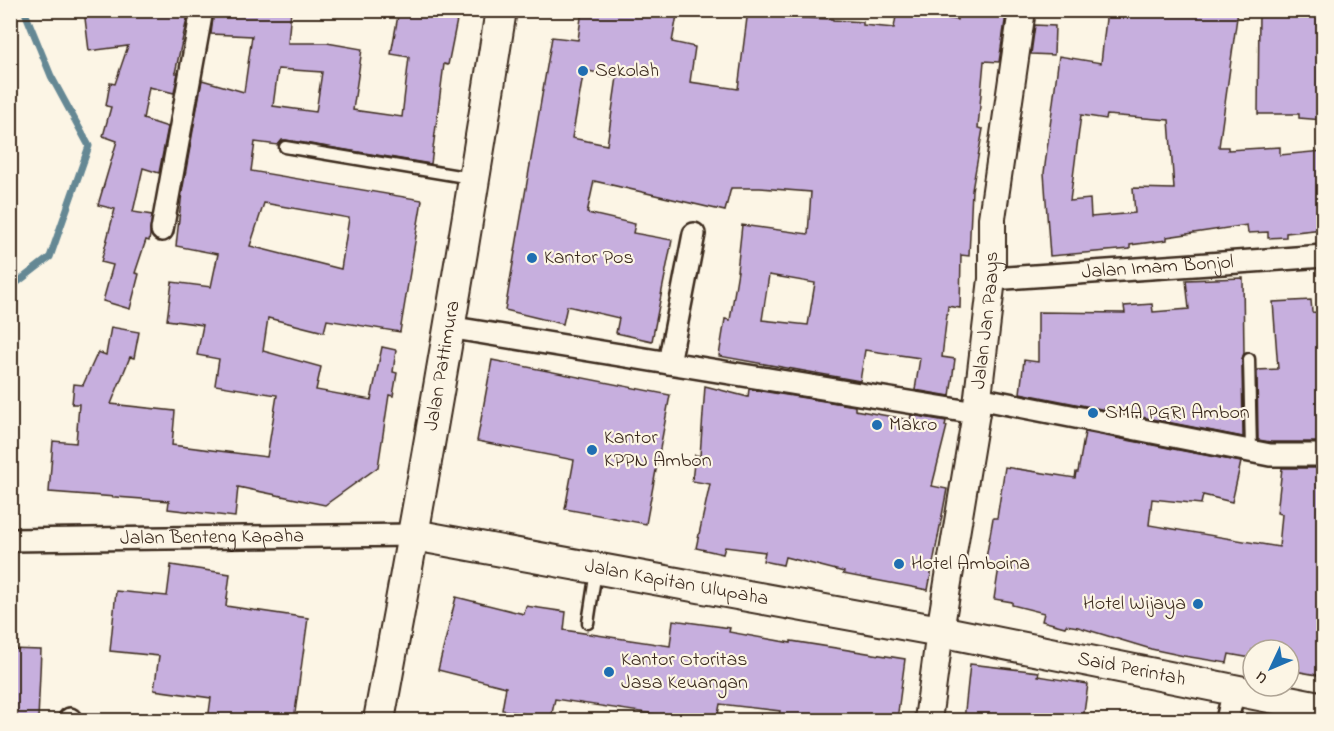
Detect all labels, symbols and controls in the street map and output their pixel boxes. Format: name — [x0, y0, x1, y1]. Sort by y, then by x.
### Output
place label: Sekolah — [595, 57, 659, 86]
marker: Sekolah — [576, 64, 590, 78]
place label: Kantor Pos — [544, 244, 634, 273]
street label: Jalan Imam Bonjol — [1081, 248, 1235, 287]
marker: Kantor Pos — [525, 251, 539, 265]
street label: Jalan Jan Paays — [964, 251, 1007, 391]
street label: Jalan Pattimura — [417, 298, 468, 433]
place label: SMA PGRI Ambon — [1105, 399, 1250, 428]
marker: SMA PGRI Ambon — [1086, 406, 1100, 420]
place label: Makro — [889, 411, 937, 440]
marker: Makro — [870, 418, 884, 432]
place label: Kantor KPPN Ambon — [604, 424, 712, 476]
marker: Kantor KPPN Ambon — [585, 443, 599, 457]
street label: Jalan Benteng Kapaha — [120, 522, 304, 553]
place label: Hotel Amboina — [911, 550, 1030, 579]
street label: Jalan Kapitan Ulupaha — [582, 552, 771, 614]
marker: Hotel Amboina — [892, 557, 906, 571]
place label: Hotel Wijaya — [1083, 590, 1186, 619]
marker: Hotel Wijaya — [1191, 597, 1205, 611]
north arrow — [1241, 638, 1301, 698]
street label: Said Perintah — [1075, 644, 1188, 694]
place label: Kantor Otoritas Jasa Keuangan — [621, 646, 748, 699]
marker: Kantor Otoritas Jasa Keuangan — [602, 665, 616, 679]
text: U — [1249, 665, 1274, 689]

